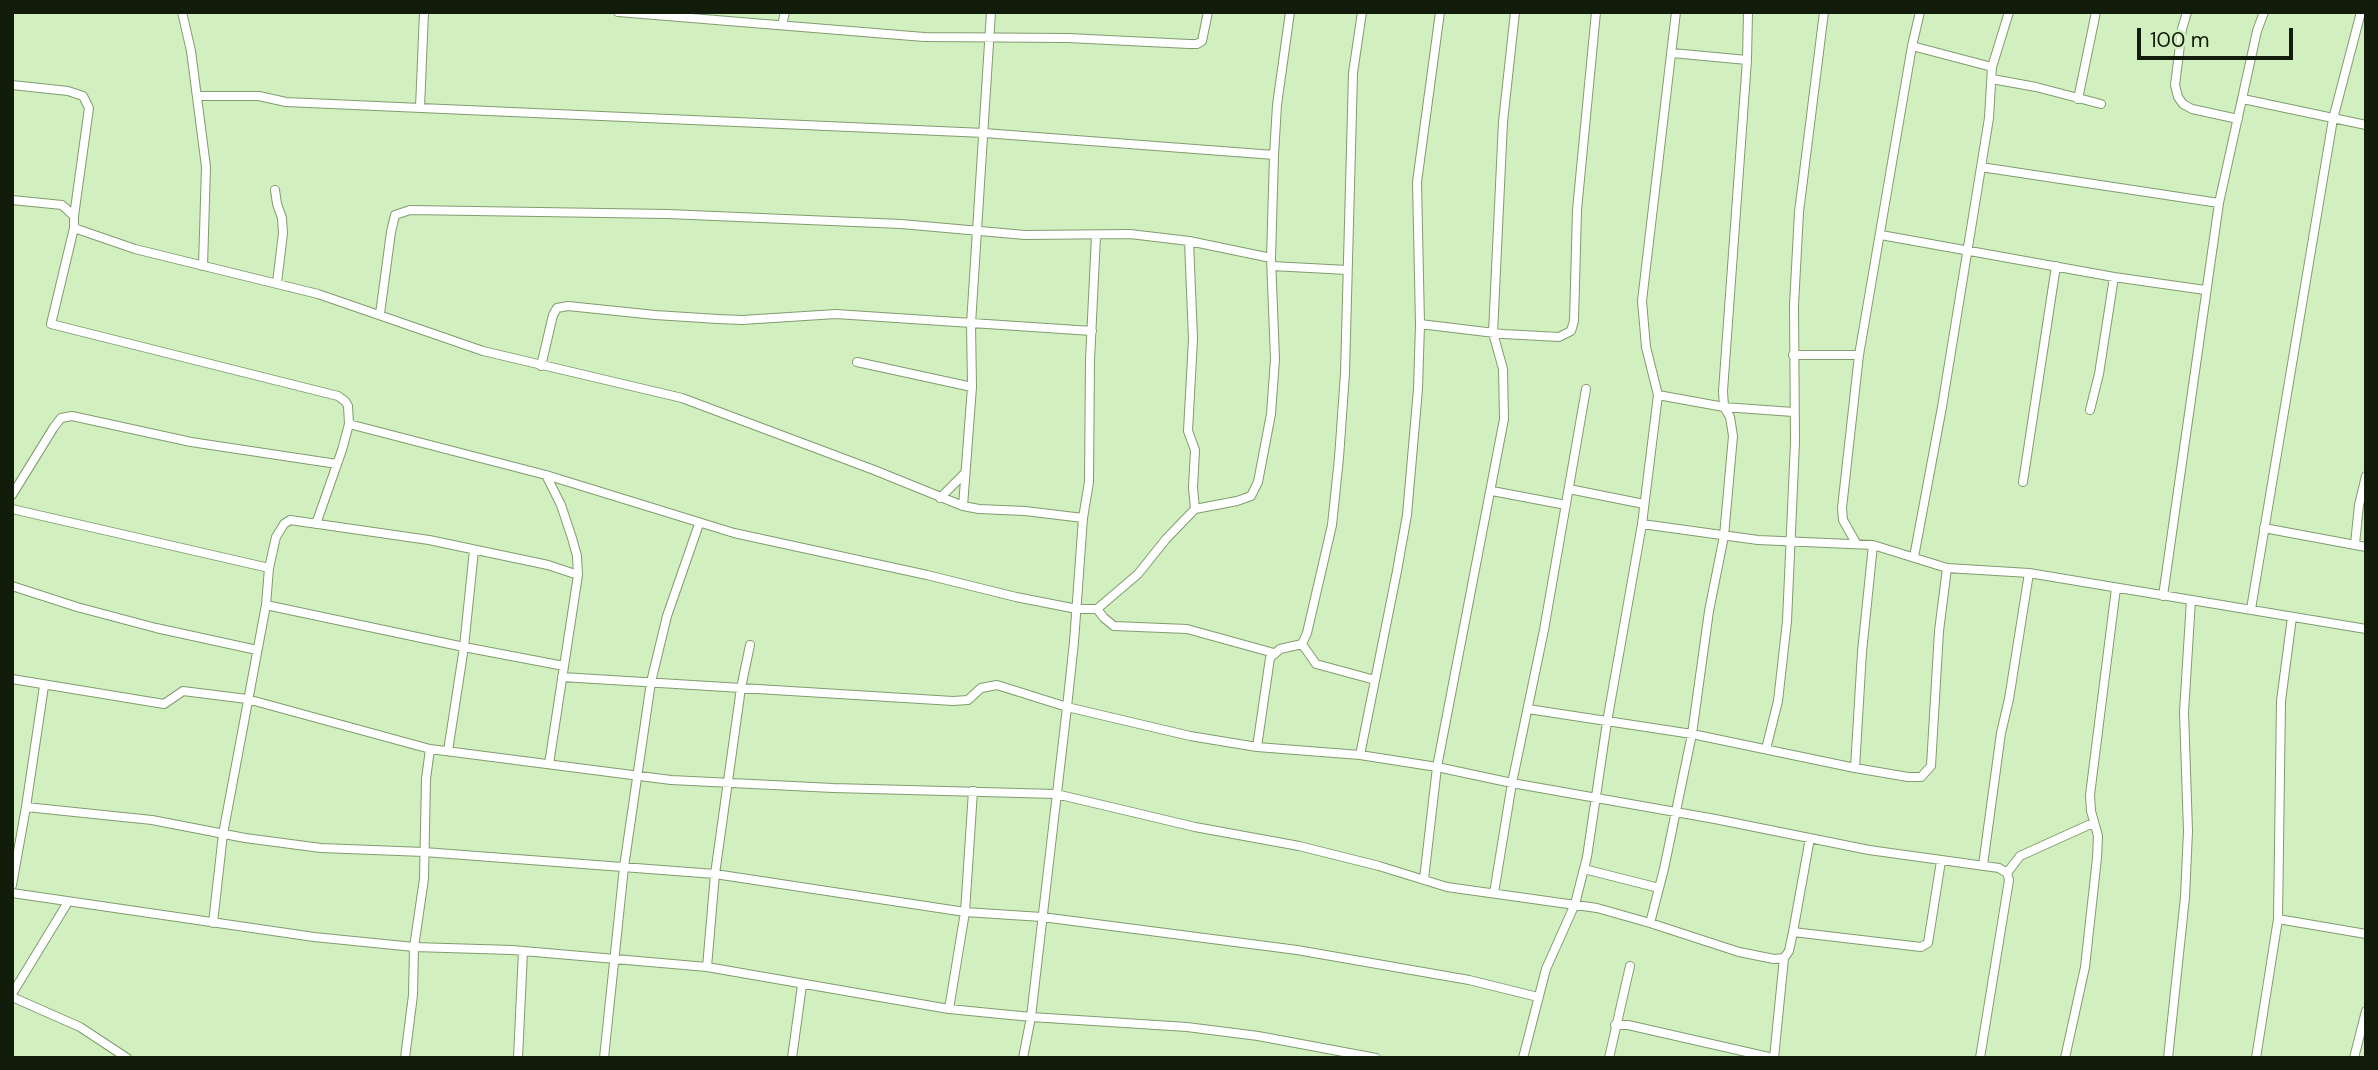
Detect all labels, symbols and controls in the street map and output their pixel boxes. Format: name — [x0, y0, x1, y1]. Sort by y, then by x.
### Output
scale bar — [2140, 14, 2296, 58]
text: 100 m — [2150, 26, 2210, 54]

